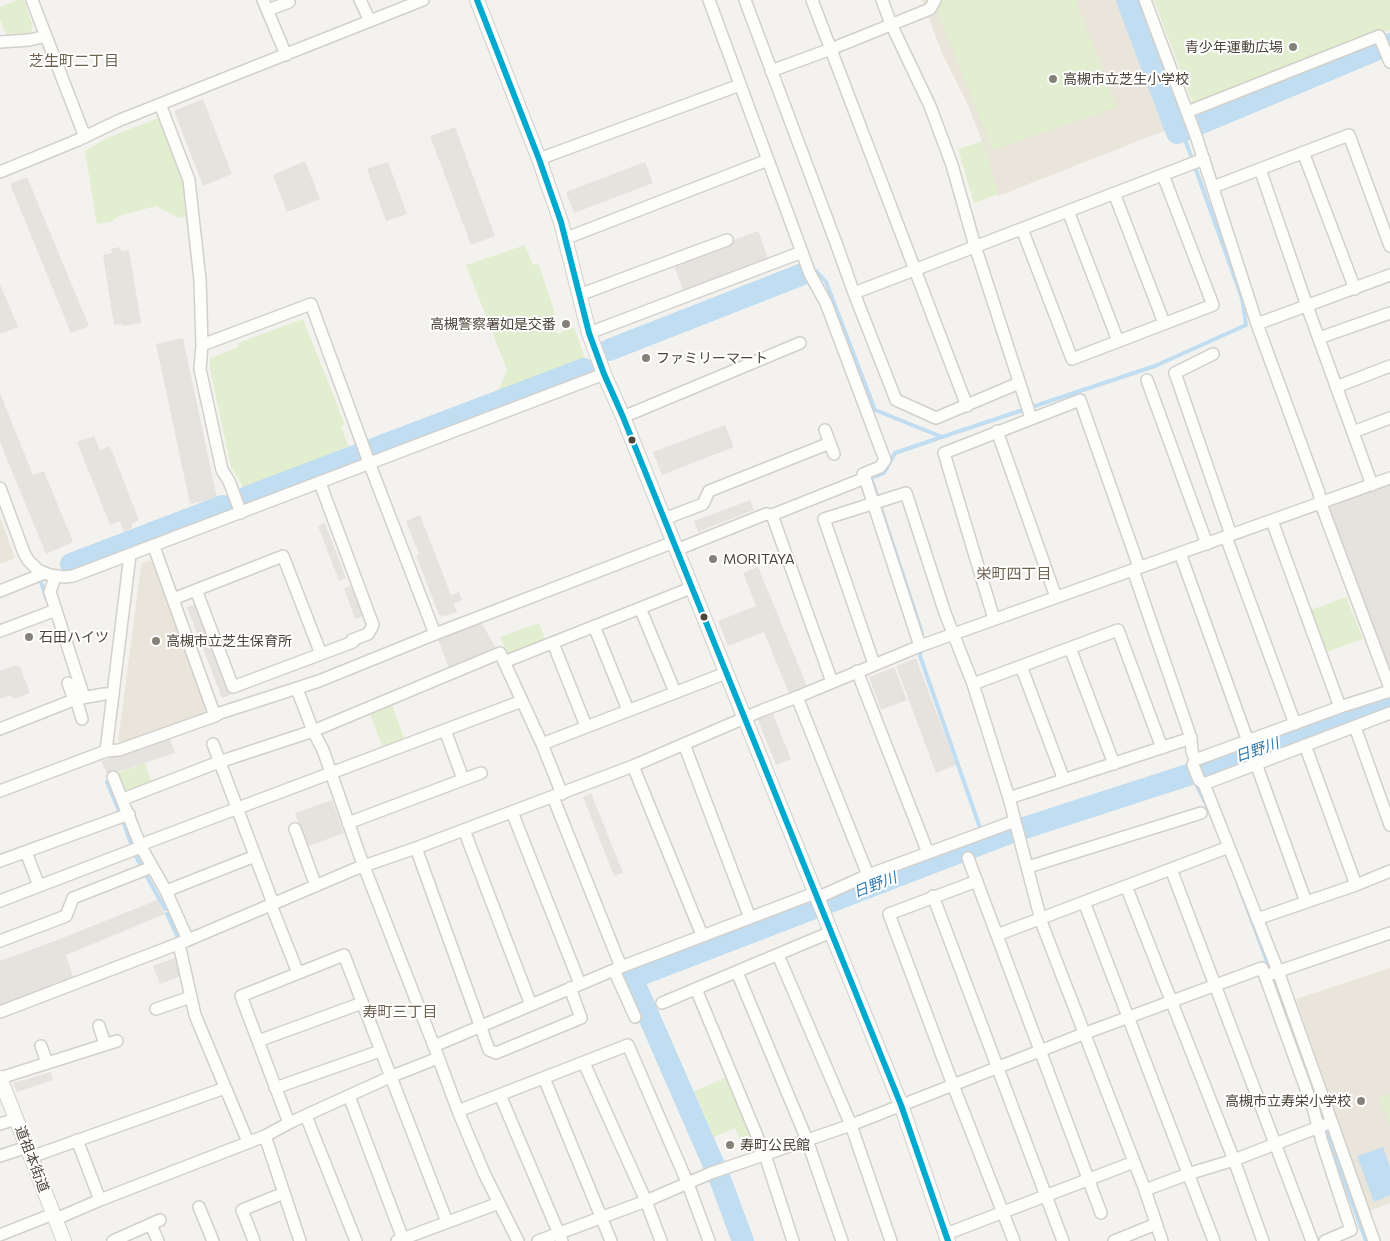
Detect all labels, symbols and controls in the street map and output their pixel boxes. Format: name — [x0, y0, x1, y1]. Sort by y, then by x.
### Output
place label: 青少年運動広場 — [1185, 39, 1283, 55]
marker: 青少年運動広場 — [1287, 41, 1299, 53]
district label: 芝生町二丁目 — [29, 52, 119, 70]
place label: 高槻市立芝生小学校 — [1063, 71, 1189, 87]
marker: 高槻市立芝生小学校 — [1047, 73, 1059, 85]
place label: 高槻警察署如是交番 — [430, 316, 556, 332]
marker: 高槻警察署如是交番 — [560, 318, 572, 330]
place label: ファミリーマート — [656, 350, 768, 366]
marker: ファミリーマート — [640, 352, 652, 364]
unlabelled marker — [627, 435, 637, 445]
place label: MORITAYA — [723, 551, 795, 567]
marker: MORITAYA — [707, 553, 719, 565]
district label: 栄町四丁目 — [977, 565, 1051, 583]
unlabelled marker — [699, 612, 709, 622]
place label: 石田ハイツ — [39, 629, 109, 645]
marker: 石田ハイツ — [23, 631, 35, 643]
place label: 高槻市立芝生保育所 — [166, 633, 292, 649]
marker: 高槻市立芝生保育所 — [150, 635, 162, 647]
water label: 日野川 — [1233, 734, 1281, 766]
water label: 日野川 — [851, 869, 899, 901]
district label: 寿町三丁目 — [363, 1003, 437, 1021]
place label: 高槻市立寿栄小学校 — [1225, 1093, 1351, 1109]
marker: 高槻市立寿栄小学校 — [1355, 1095, 1367, 1107]
street label: 道祖本街道 — [12, 1123, 52, 1195]
place label: 寿町公民館 — [740, 1137, 810, 1153]
marker: 寿町公民館 — [724, 1139, 736, 1151]

